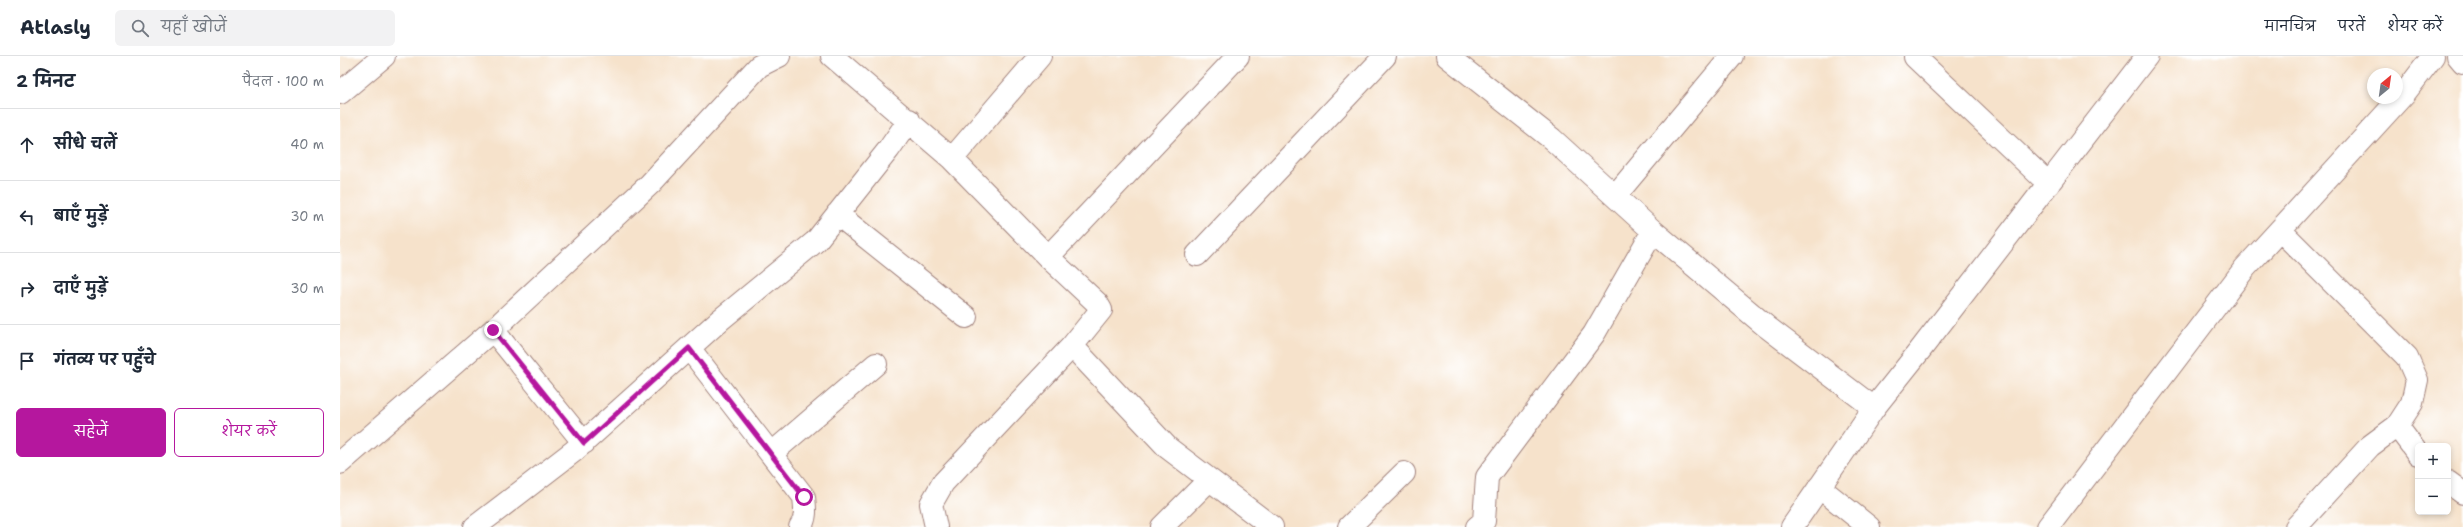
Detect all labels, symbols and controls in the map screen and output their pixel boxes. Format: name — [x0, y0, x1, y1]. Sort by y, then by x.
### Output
search box — [115, 10, 395, 46]
text: Atlasly — [20, 15, 91, 40]
icon: search — [129, 17, 151, 39]
text: यहाँ खोजें — [161, 17, 227, 37]
text: मानचित्र — [2264, 17, 2316, 35]
text: परतें — [2338, 17, 2365, 35]
text: शेयर करें — [2387, 17, 2443, 35]
north arrow — [2367, 68, 2403, 104]
text: 2 मिनट — [16, 70, 75, 92]
text: पैदल · 100 m — [243, 73, 324, 90]
icon: ahead — [16, 134, 38, 156]
text: सीधे चलें — [54, 134, 117, 154]
text: 40 m — [290, 136, 324, 153]
icon: left — [16, 206, 38, 228]
text: बाएँ मुड़ें — [54, 206, 108, 226]
text: 30 m — [290, 208, 324, 225]
icon: right — [16, 278, 38, 300]
text: दाएँ मुड़ें — [54, 278, 108, 298]
text: 30 m — [290, 280, 324, 297]
route end — [484, 321, 502, 339]
icon: arrive — [16, 350, 38, 372]
text: गंतव्य पर पहुँचे — [54, 350, 156, 370]
button: सहेजें — [16, 408, 166, 457]
button: शेयर करें — [174, 408, 324, 457]
map controls — [2415, 443, 2451, 515]
button: + — [2415, 443, 2451, 479]
button: − — [2415, 479, 2451, 515]
route start — [795, 488, 813, 506]

